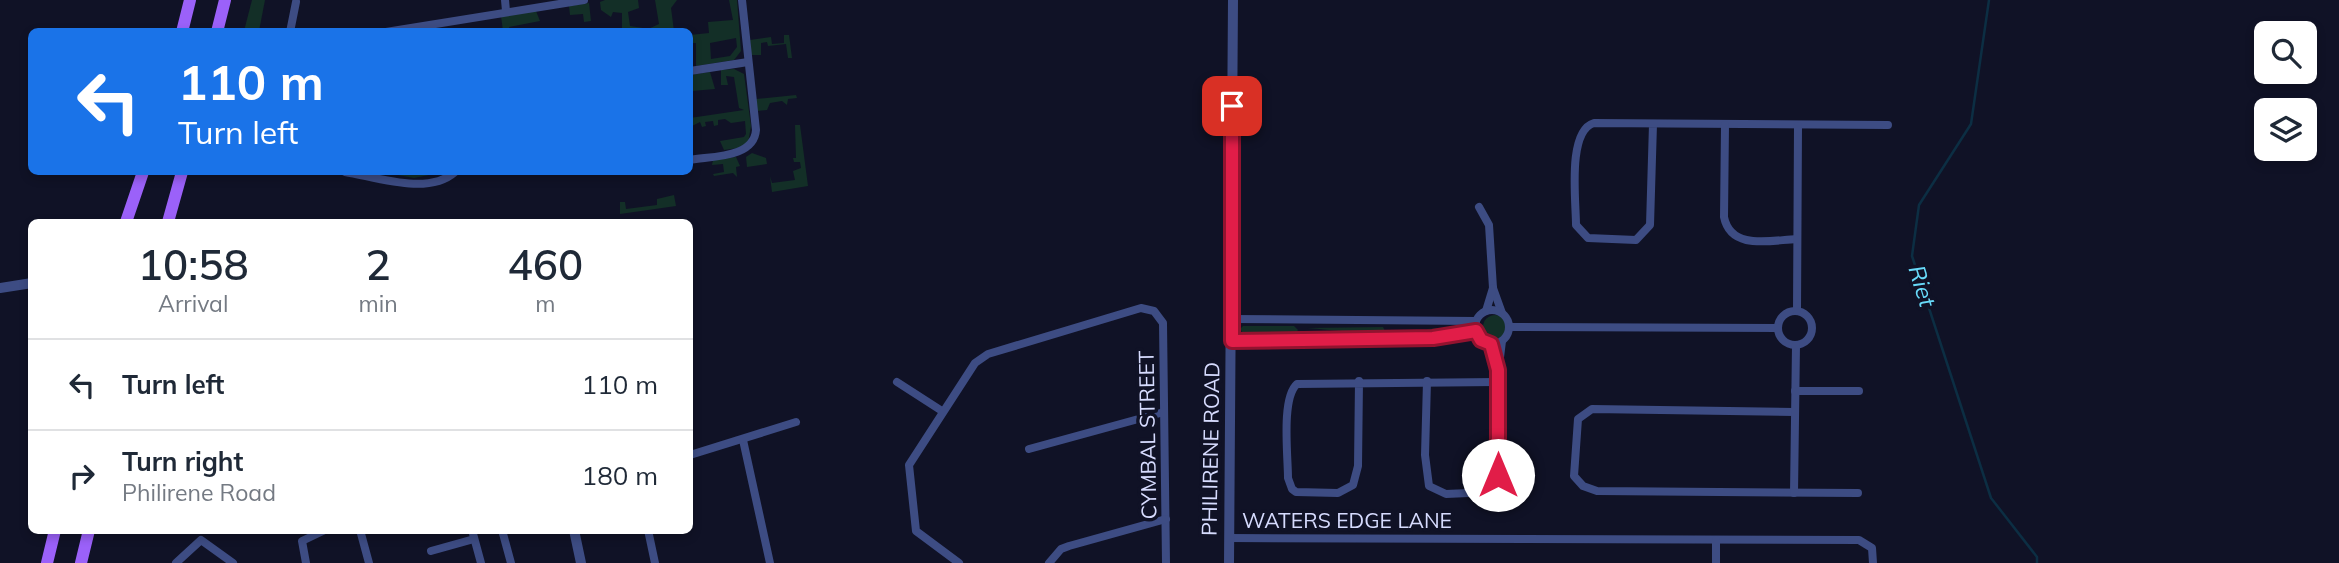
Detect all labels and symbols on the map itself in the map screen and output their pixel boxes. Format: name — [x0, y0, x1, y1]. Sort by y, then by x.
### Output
pin — [1202, 76, 1262, 136]
water label: Riet — [1902, 262, 1943, 311]
street label: CYMBAL STREET — [1133, 350, 1161, 520]
street label: PHILIRENE ROAD — [1195, 362, 1225, 536]
position arrow — [1461, 438, 1535, 512]
street label: WATERS EDGE LANE — [1242, 507, 1452, 533]

